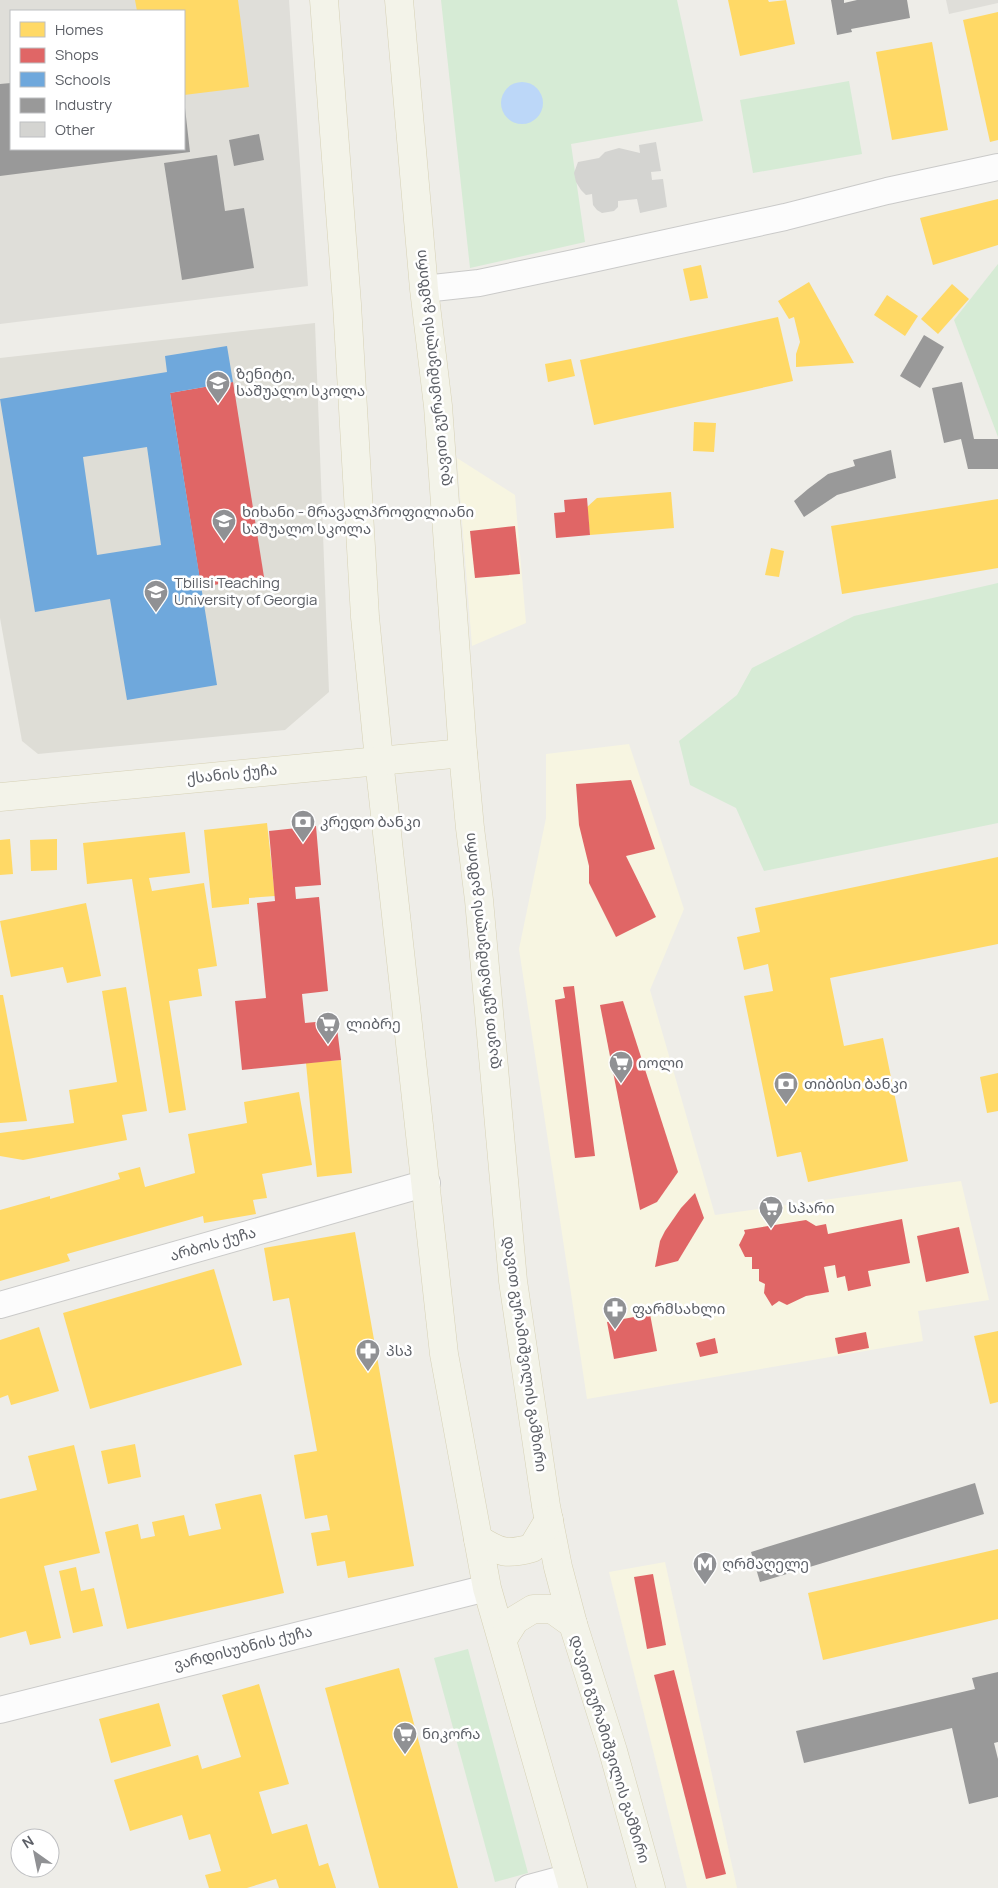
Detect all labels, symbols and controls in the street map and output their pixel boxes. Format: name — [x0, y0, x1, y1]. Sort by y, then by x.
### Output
legend — [10, 10, 185, 150]
text: Homes — [55, 19, 104, 40]
text: Shops — [55, 44, 99, 65]
text: Schools — [55, 69, 111, 90]
text: Industry — [55, 94, 112, 115]
text: Other — [55, 119, 96, 140]
street label: დავით გურამიშვილის გამზირი — [410, 249, 455, 487]
place label: ზენიტი, საშუალო სკოლა — [236, 363, 365, 401]
school or university icon: ზენიტი, საშუალო სკოლა — [205, 370, 231, 404]
place label: ხიხანი - მრავალპროფილიანი საშუალო სკოლა — [242, 501, 474, 539]
school or university icon: ხიხანი - მრავალპროფილიანი საშუალო სკოლა — [211, 508, 237, 542]
place label: Tbilisi Teaching University of Georgia — [174, 572, 317, 610]
school or university icon: Tbilisi Teaching University of Georgia — [143, 579, 169, 613]
street label: ქსანის ქუჩა — [186, 758, 278, 789]
bank icon: კრედო ბანკი — [290, 809, 316, 843]
place label: კრედო ბანკი — [320, 811, 421, 832]
street label: დავით გურამიშვილის გამზირი — [459, 832, 504, 1070]
supermarket icon: ლიბრე — [315, 1011, 341, 1045]
place label: ლიბრე — [346, 1013, 401, 1034]
supermarket icon: იოლი — [608, 1050, 634, 1084]
place label: იოლი — [638, 1052, 684, 1073]
bank icon: თიბისი ბანკი — [773, 1071, 799, 1105]
place label: თიბისი ბანკი — [804, 1073, 908, 1094]
supermarket icon: სპარი — [758, 1195, 784, 1229]
place label: სპარი — [788, 1197, 835, 1218]
street label: არბოს ქუჩა — [167, 1221, 258, 1266]
street label: დავით გურამიშვილის გამზირი — [499, 1235, 552, 1473]
pharmacy icon: ფარმსახლი — [602, 1296, 628, 1330]
place label: ფარმსახლი — [632, 1298, 725, 1319]
pharmacy icon: პსპ — [355, 1338, 381, 1372]
place label: პსპ — [386, 1340, 412, 1361]
metro station icon: ღრმაღელე — [692, 1551, 718, 1585]
place label: ღრმაღელე — [722, 1553, 809, 1574]
street label: ვარდისუბნის ქუჩა — [171, 1620, 314, 1675]
street label: დავით გურამიშვილის გამზირი — [566, 1632, 655, 1866]
supermarket icon: ნიკორა — [392, 1721, 418, 1755]
place label: ნიკორა — [422, 1723, 481, 1744]
north arrow — [10, 1828, 60, 1878]
text: N — [18, 1831, 37, 1852]

